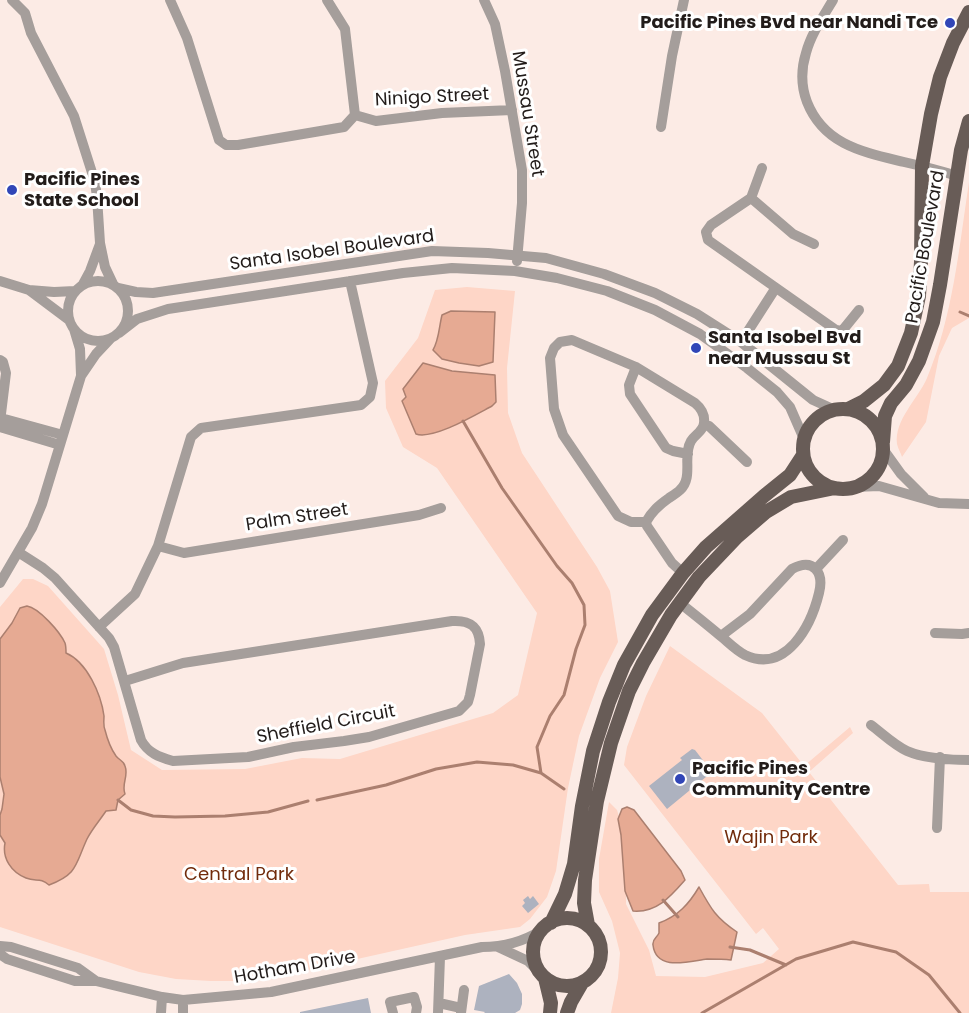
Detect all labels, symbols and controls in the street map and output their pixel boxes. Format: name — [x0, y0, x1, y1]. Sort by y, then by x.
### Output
place label: Pacific Pines Bvd near Nandi Tce — [640, 12, 938, 34]
marker: Pacific Pines Bvd near Nandi Tce — [943, 16, 957, 30]
street label: Mussau Street — [506, 50, 548, 178]
street label: Ninigo Street — [374, 84, 490, 112]
place label: Pacific Pines State School — [24, 169, 140, 212]
street label: Pacific Boulevard — [902, 169, 950, 325]
marker: Pacific Pines State School — [5, 183, 19, 197]
street label: Santa Isobel Boulevard — [228, 226, 436, 276]
place label: Santa Isobel Bvd near Mussau St — [708, 327, 861, 370]
marker: Santa Isobel Bvd near Mussau St — [689, 341, 703, 355]
street label: Palm Street — [244, 499, 350, 537]
street label: Sheffield Circuit — [255, 701, 397, 749]
place label: Pacific Pines Community Centre — [692, 758, 870, 800]
marker: Pacific Pines Community Centre — [673, 772, 687, 786]
park label: Wajin Park — [724, 827, 818, 849]
park label: Central Park — [184, 864, 294, 886]
street label: Hotham Drive — [233, 947, 357, 989]

